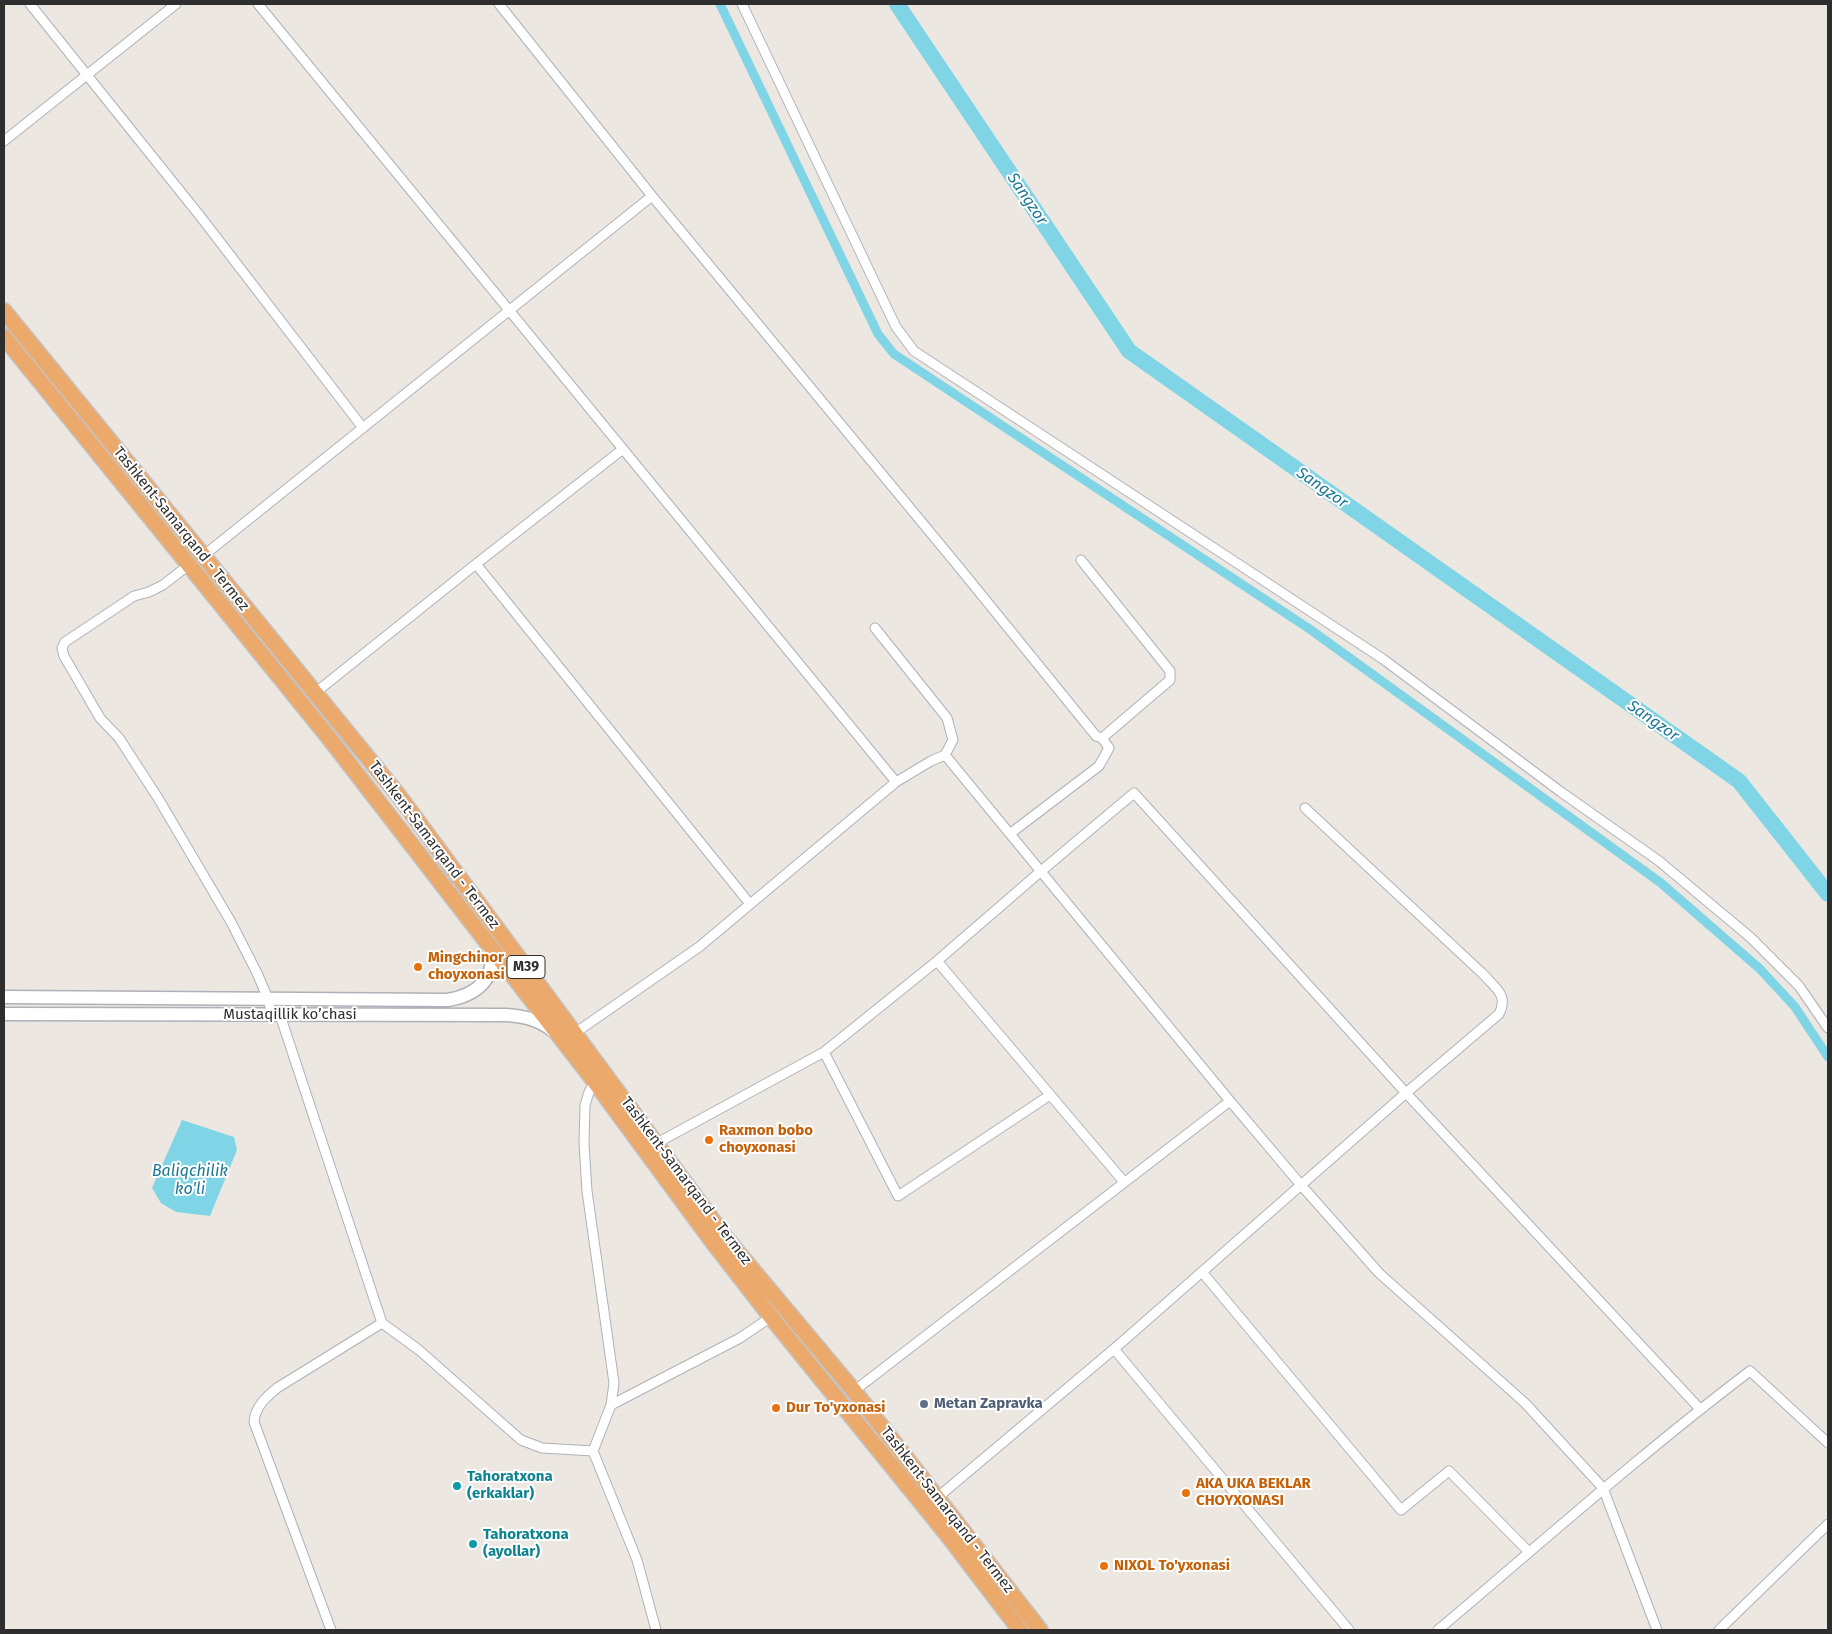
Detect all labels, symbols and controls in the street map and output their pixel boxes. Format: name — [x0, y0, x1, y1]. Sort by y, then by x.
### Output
water label: Sangzor — [1003, 169, 1051, 229]
street label: Tashkent-Samarqand - Termez — [109, 443, 253, 615]
water label: Sangzor — [1293, 463, 1351, 513]
water label: Sangzor — [1624, 696, 1682, 746]
street label: Tashkent-Samarqand - Termez — [365, 758, 503, 932]
place label: Mingchinor choyxonasi — [428, 949, 505, 984]
road number: M39 — [507, 956, 545, 979]
marker: Mingchinor choyxonasi — [412, 961, 424, 973]
street label: Mustaqillik ko’chasi — [223, 1006, 357, 1024]
street label: Tashkent-Samarqand - Termez — [617, 1094, 755, 1268]
place label: Raxmon bobo choyxonasi — [719, 1122, 813, 1157]
marker: Raxmon bobo choyxonasi — [703, 1134, 715, 1146]
water label: Baliqchilik ko'li — [152, 1162, 228, 1200]
place label: Metan Zapravka — [934, 1395, 1043, 1413]
marker: Metan Zapravka — [918, 1398, 930, 1410]
place label: Dur To'yxonasi — [786, 1399, 886, 1417]
marker: Dur To'yxonasi — [770, 1402, 782, 1414]
street label: Tashkent-Samarqand - Termez — [877, 1423, 1017, 1597]
place label: Tahoratxona (erkaklar) — [467, 1468, 553, 1503]
place label: AKA UKA BEKLAR CHOYXONASI — [1196, 1475, 1311, 1510]
marker: Tahoratxona (erkaklar) — [451, 1480, 463, 1492]
marker: AKA UKA BEKLAR CHOYXONASI — [1180, 1487, 1192, 1499]
place label: Tahoratxona (ayollar) — [483, 1526, 569, 1561]
marker: Tahoratxona (ayollar) — [467, 1538, 479, 1550]
place label: NIXOL To'yxonasi — [1114, 1557, 1230, 1575]
marker: NIXOL To'yxonasi — [1098, 1560, 1110, 1572]

